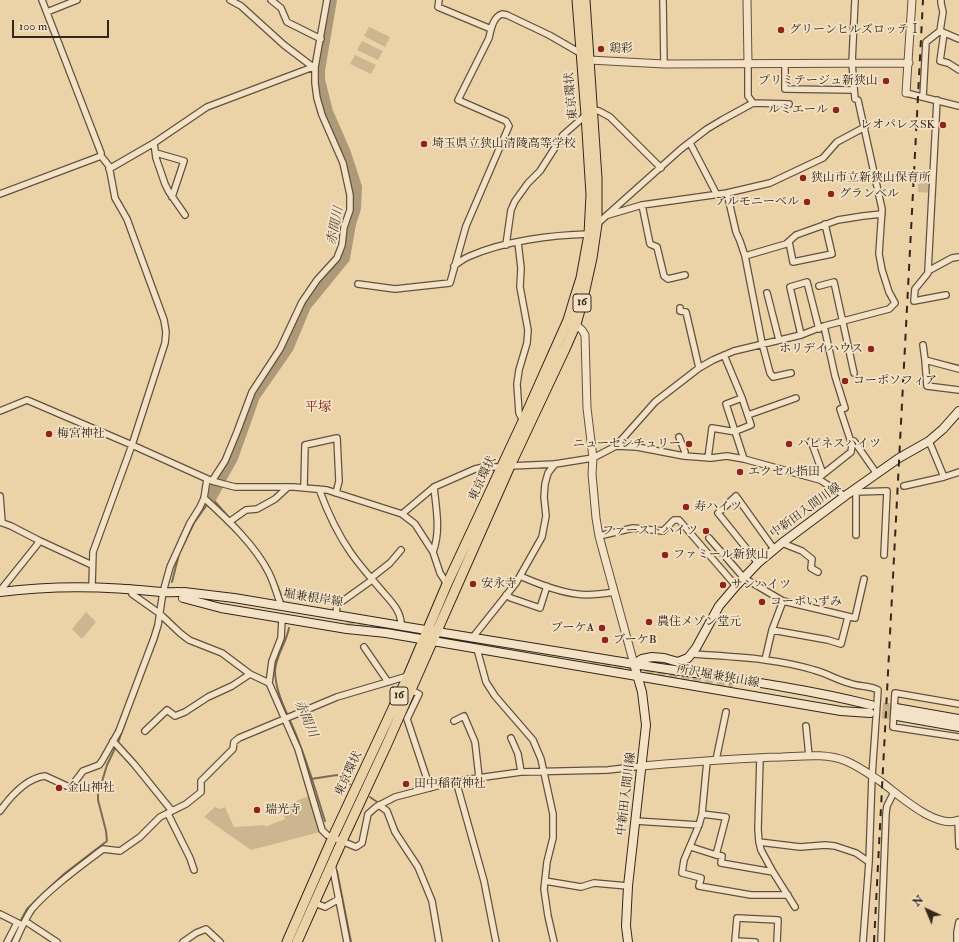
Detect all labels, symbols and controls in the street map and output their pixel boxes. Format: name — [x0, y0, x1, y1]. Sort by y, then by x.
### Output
scale bar — [14, 12, 111, 38]
text: 100 m — [19, 19, 47, 34]
place label: グリーンヒルズロッテⅠ — [789, 23, 921, 37]
marker: グリーンヒルズロッテⅠ — [776, 25, 786, 35]
place label: 鶏彩 — [609, 42, 633, 56]
marker: 鶏彩 — [596, 44, 606, 54]
street label: 東京環状 — [563, 71, 581, 121]
place label: プリミテージュ新狭山 — [758, 74, 878, 88]
marker: プリミテージュ新狭山 — [881, 76, 891, 86]
place label: ルミエール — [768, 103, 828, 117]
marker: ルミエール — [831, 105, 841, 115]
place label: レオパレスSK — [860, 118, 935, 132]
marker: レオパレスSK — [938, 120, 948, 130]
place label: 埼玉県立狭山清陵高等学校 — [432, 137, 576, 151]
marker: 埼玉県立狭山清陵高等学校 — [419, 139, 429, 149]
place label: 狭山市立新狭山保育所 — [811, 171, 931, 185]
marker: 狭山市立新狭山保育所 — [798, 173, 808, 183]
place label: グランベル — [839, 187, 899, 201]
marker: グランベル — [826, 189, 836, 199]
place label: アルモニーベル — [715, 195, 799, 209]
marker: アルモニーベル — [802, 197, 812, 207]
water label: 赤間川 — [324, 205, 348, 247]
road number: 16 — [573, 294, 591, 312]
place label: ホリデイハウス — [779, 342, 863, 356]
marker: ホリデイハウス — [866, 344, 876, 354]
place label: コーポソフィア — [853, 374, 937, 388]
marker: コーポソフィア — [840, 376, 850, 386]
district label: 平塚 — [305, 400, 331, 416]
place label: 梅宮神社 — [57, 427, 105, 441]
marker: 梅宮神社 — [44, 429, 54, 439]
place label: ニューセンチュリー — [573, 437, 681, 451]
place label: ハピネスハイツ — [797, 437, 881, 451]
marker: ニューセンチュリー — [684, 439, 694, 449]
marker: ハピネスハイツ — [784, 439, 794, 449]
street label: 東京環状 — [466, 454, 500, 504]
place label: エクセル指田 — [748, 465, 820, 479]
marker: エクセル指田 — [735, 467, 745, 477]
street label: 中新田入間川線 — [768, 480, 844, 542]
place label: 寿ハイツ — [694, 500, 742, 514]
marker: 寿ハイツ — [681, 502, 691, 512]
place label: ファーストハイツ — [602, 524, 698, 538]
marker: ファーストハイツ — [701, 526, 711, 536]
place label: ファミール新狭山 — [673, 548, 769, 562]
marker: ファミール新狭山 — [660, 550, 670, 560]
place label: 安永寺 — [481, 577, 517, 591]
place label: サンハイツ — [731, 578, 791, 592]
marker: 安永寺 — [468, 579, 478, 589]
marker: サンハイツ — [718, 580, 728, 590]
street label: 堀兼根岸線 — [282, 587, 344, 611]
place label: コーポいずみ — [770, 595, 842, 609]
marker: コーポいずみ — [757, 597, 767, 607]
place label: 農住メゾン堂元 — [657, 615, 741, 629]
marker: 農住メゾン堂元 — [644, 617, 654, 627]
place label: ブーケA — [551, 621, 594, 635]
marker: ブーケA — [597, 623, 607, 633]
place label: ブーケB — [613, 633, 657, 647]
marker: ブーケB — [600, 635, 610, 645]
street label: 所沢堀兼狭山線 — [675, 663, 761, 691]
road number: 16 — [390, 687, 408, 705]
water label: 赤間川 — [290, 698, 320, 740]
street label: 東京環状 — [332, 749, 366, 799]
street label: 中新田入間川線 — [615, 751, 639, 837]
place label: 田中稲荷神社 — [414, 777, 486, 791]
marker: 田中稲荷神社 — [401, 779, 411, 789]
place label: 金山神社 — [67, 781, 115, 795]
marker: 金山神社 — [54, 783, 64, 793]
place label: 瑞光寺 — [265, 803, 301, 817]
marker: 瑞光寺 — [252, 805, 262, 815]
north arrow — [907, 890, 947, 930]
text: N — [910, 893, 926, 909]

